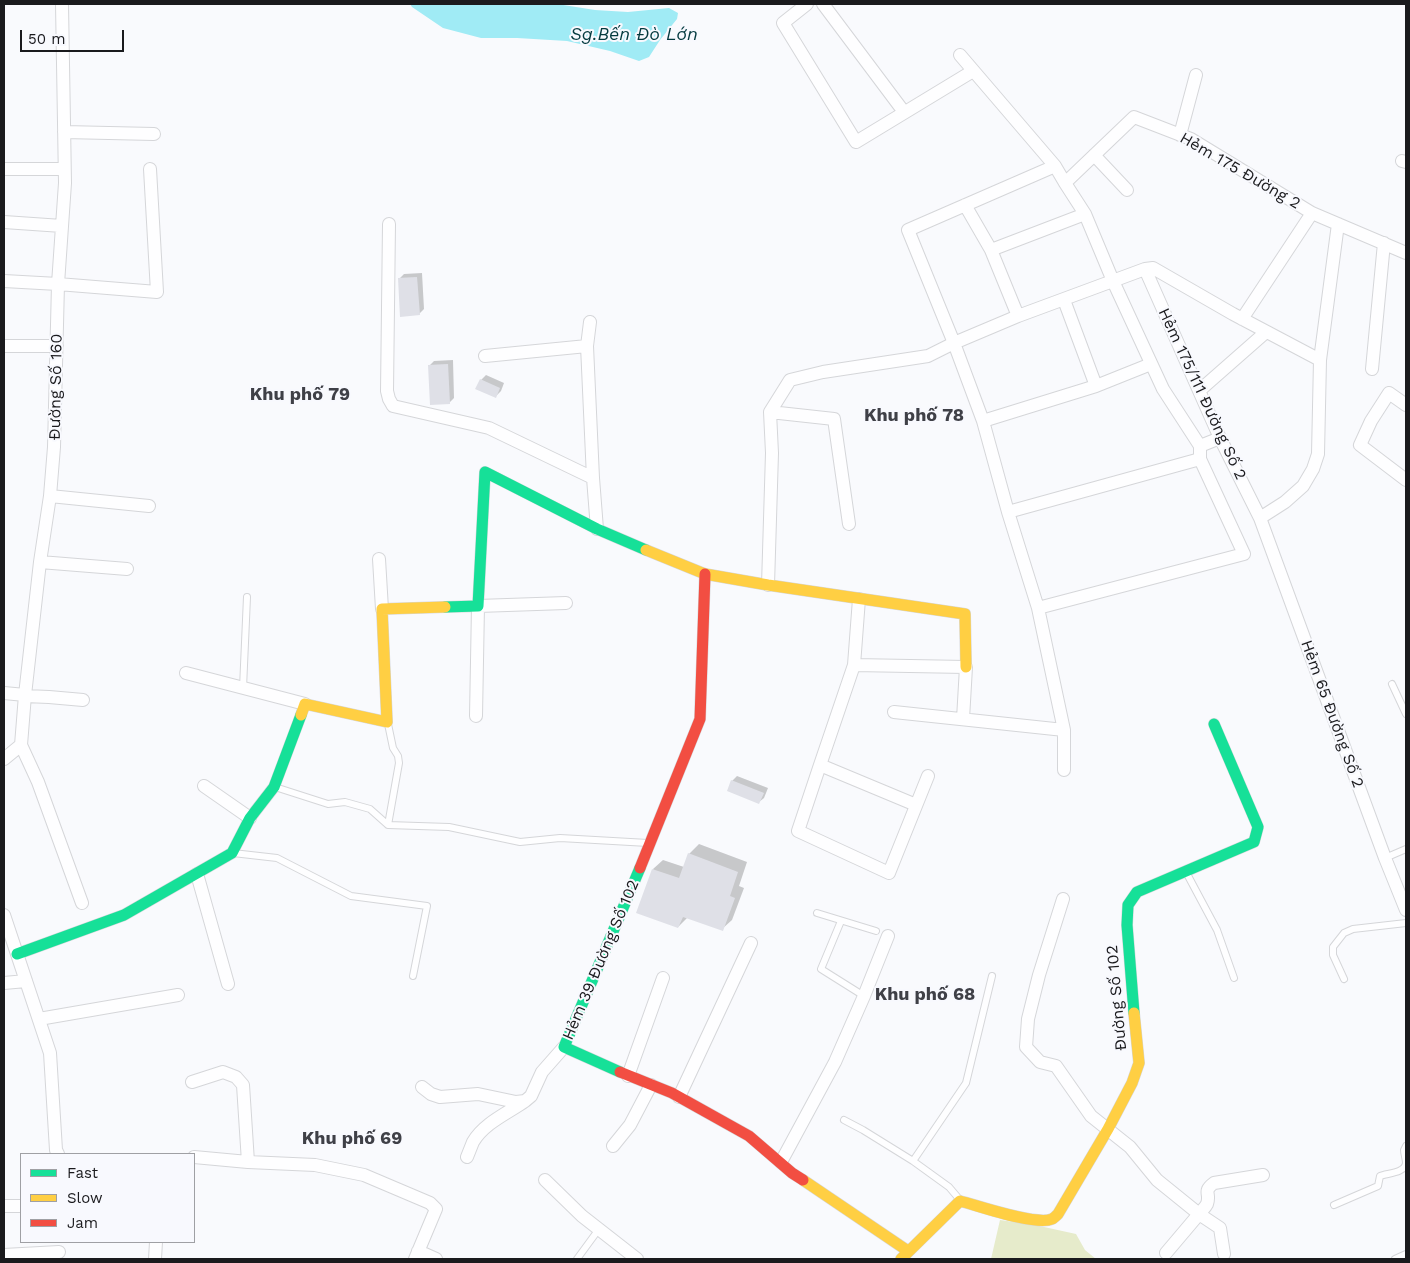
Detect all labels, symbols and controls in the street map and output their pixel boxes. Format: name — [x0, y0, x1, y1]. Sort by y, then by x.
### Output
scale bar — [22, 20, 126, 52]
water label: Sg.Bến Đò Lớn — [570, 24, 698, 46]
text: 50 m — [28, 30, 65, 48]
street label: Hẻm 175 Đường 2 — [1176, 129, 1304, 213]
street label: Hẻm 175/111 Đường Số 2 — [1154, 305, 1250, 483]
street label: Đường Số 160 — [45, 334, 67, 440]
district label: Khu phố 79 — [250, 384, 350, 406]
district label: Khu phố 78 — [864, 405, 964, 427]
street label: Hẻm 65 Đường Số 2 — [1296, 638, 1368, 790]
street label: Hẻm 39 Đường Số 102 — [559, 877, 643, 1043]
street label: Đường Số 102 — [1103, 944, 1131, 1052]
district label: Khu phố 68 — [875, 984, 975, 1006]
district label: Khu phố 69 — [302, 1128, 402, 1150]
legend — [20, 1153, 195, 1243]
text: Fast — [67, 1164, 98, 1182]
text: Slow — [67, 1189, 103, 1207]
text: Jam — [67, 1214, 98, 1232]

